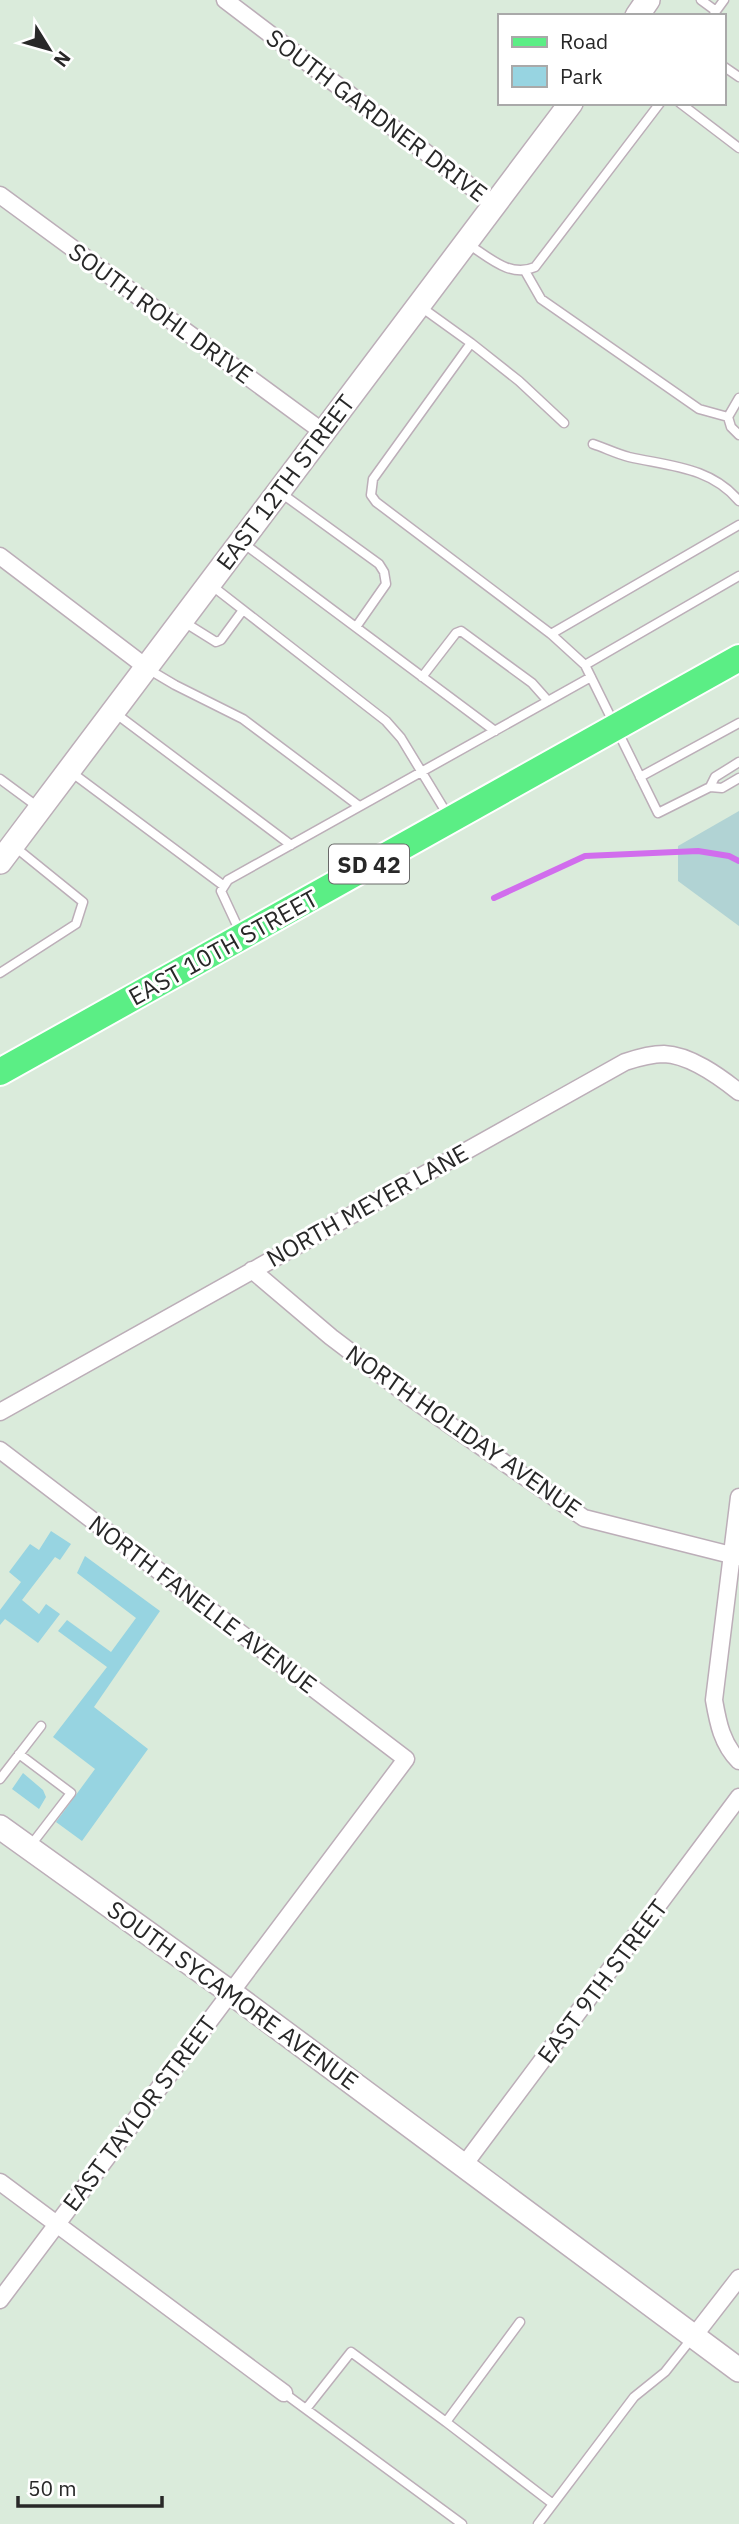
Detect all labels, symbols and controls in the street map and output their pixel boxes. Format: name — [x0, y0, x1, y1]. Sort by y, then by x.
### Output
north arrow — [14, 14, 84, 84]
legend — [498, 14, 725, 105]
street label: SOUTH GARDNER DRIVE — [260, 21, 494, 209]
text: Road — [560, 27, 608, 55]
text: N — [49, 47, 76, 72]
text: Park — [560, 62, 603, 90]
street label: SOUTH ROHL DRIVE — [63, 235, 259, 391]
street label: EAST 12TH STREET — [208, 388, 362, 576]
road number: SD 42 — [329, 844, 409, 884]
street label: EAST 10TH STREET — [123, 881, 324, 1012]
street label: NORTH MEYER LANE — [260, 1136, 474, 1274]
street label: NORTH HOLIDAY AVENUE — [340, 1337, 588, 1525]
street label: NORTH FANELLE AVENUE — [82, 1508, 324, 1700]
street label: EAST 9TH STREET — [530, 1892, 674, 2070]
street label: SOUTH SYCAMORE AVENUE — [101, 1893, 365, 2097]
street label: EAST TAYLOR STREET — [55, 2009, 223, 2217]
scale bar — [18, 2464, 161, 2508]
text: 50 m — [28, 2474, 77, 2502]

